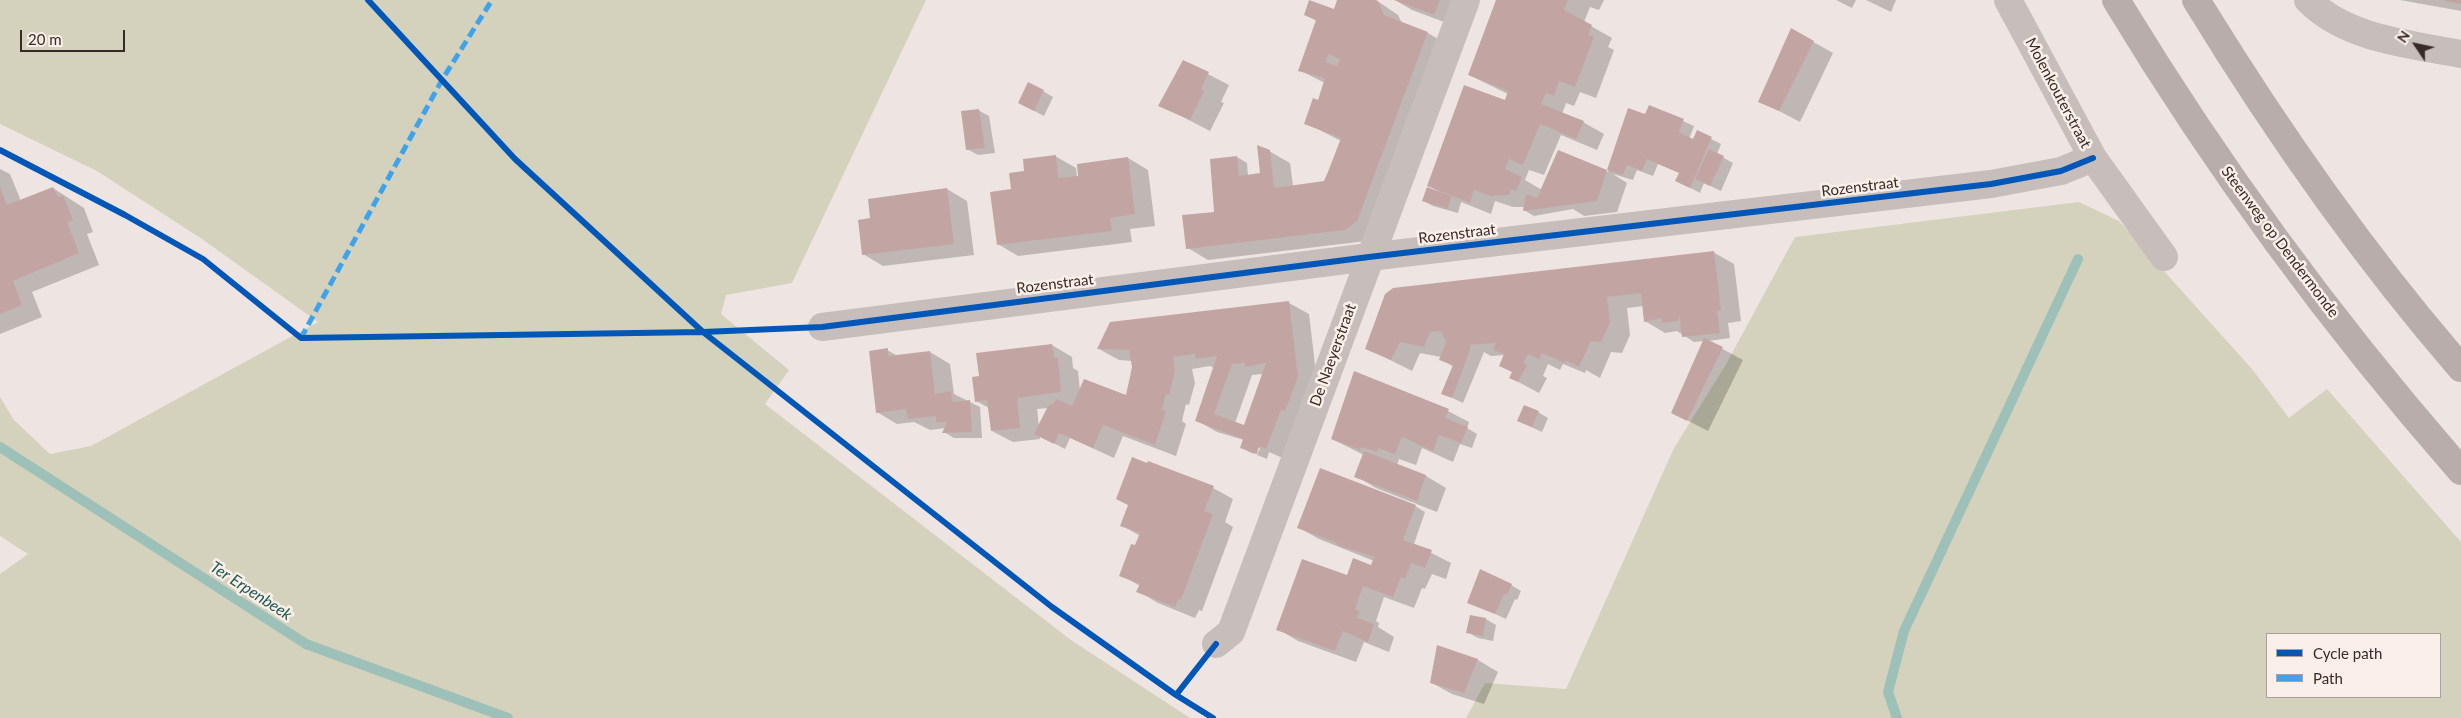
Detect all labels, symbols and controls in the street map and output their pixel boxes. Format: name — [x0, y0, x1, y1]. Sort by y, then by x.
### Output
scale bar — [22, 20, 128, 52]
north arrow — [2391, 20, 2441, 70]
text: N — [2393, 27, 2413, 46]
text: 20 m — [28, 30, 62, 48]
street label: Molenkouterstraat — [2021, 35, 2095, 151]
street label: Steenweg op Dendermonde — [2217, 163, 2343, 321]
street label: Rozenstraat — [1820, 173, 1900, 201]
street label: Rozenstraat — [1417, 220, 1497, 248]
street label: Rozenstraat — [1015, 270, 1095, 298]
street label: De Naeyerstraat — [1306, 301, 1360, 409]
water label: Ter Erpenbeek — [207, 557, 295, 625]
legend — [2266, 633, 2441, 698]
text: Cycle path — [2313, 644, 2382, 662]
text: Path — [2313, 669, 2343, 687]

